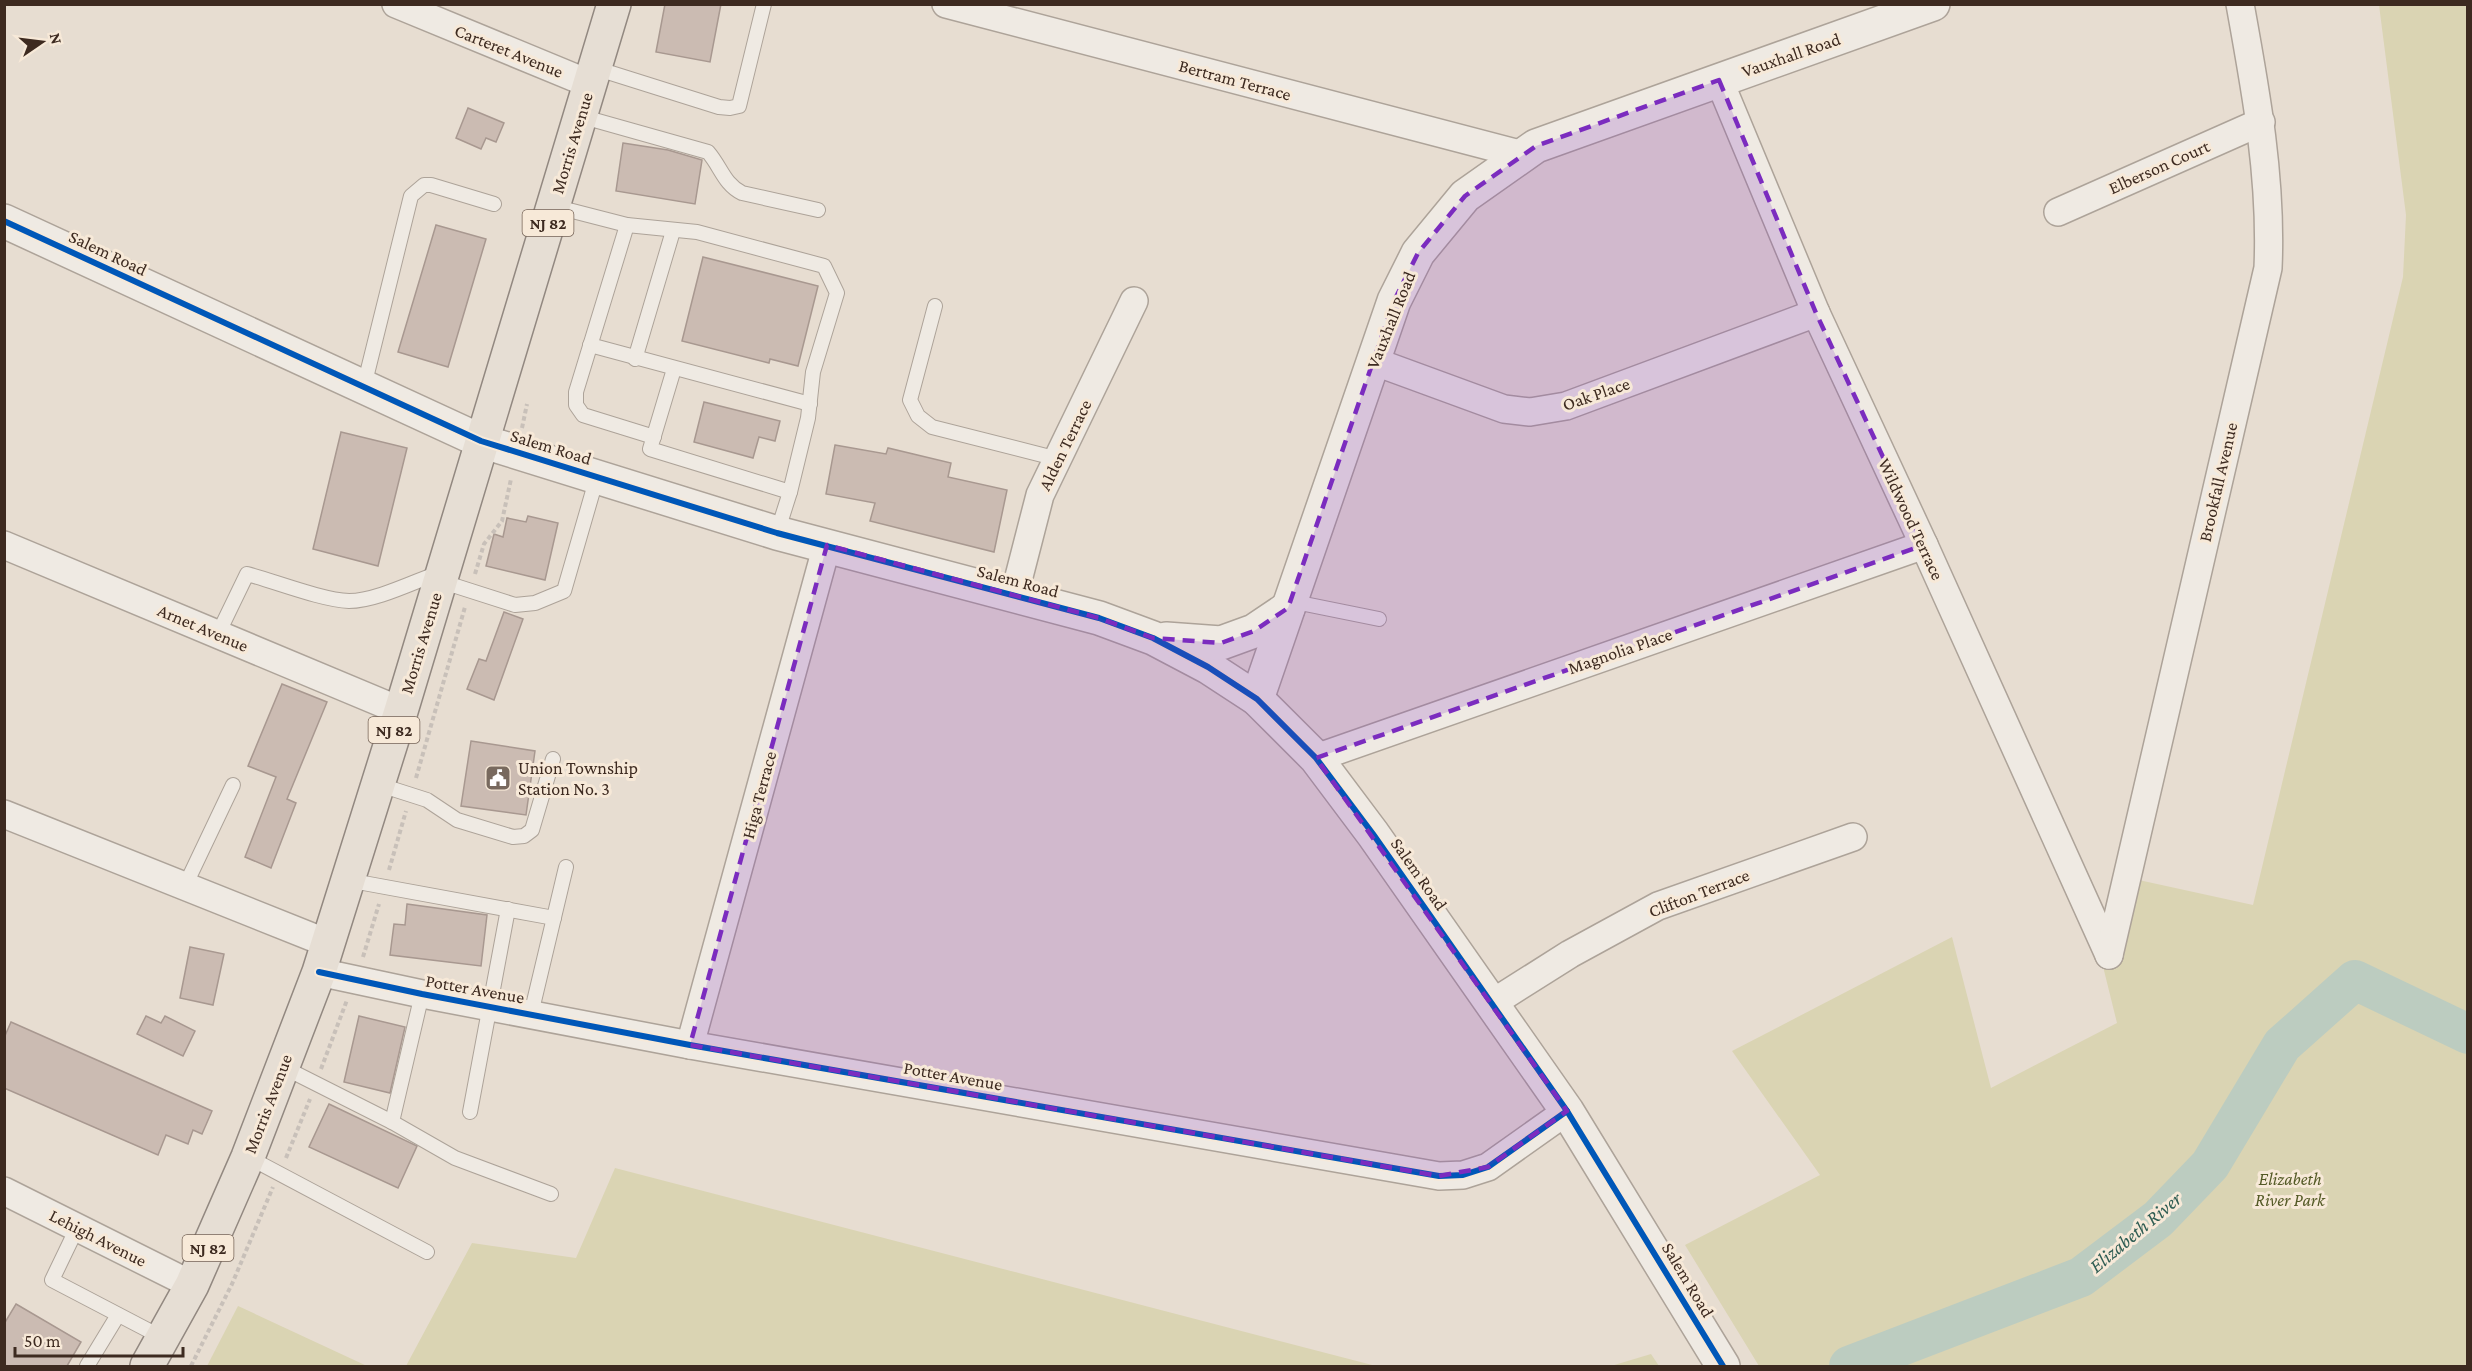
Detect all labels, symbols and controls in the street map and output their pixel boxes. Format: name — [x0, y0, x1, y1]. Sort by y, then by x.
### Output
north arrow — [12, 12, 72, 72]
street label: Carteret Avenue — [452, 20, 566, 82]
street label: Vauxhall Road — [1739, 29, 1843, 81]
text: N — [47, 31, 66, 46]
street label: Bertram Terrace — [1177, 55, 1293, 105]
street label: Morris Avenue — [547, 90, 597, 196]
street label: Elberson Court — [2105, 135, 2213, 198]
road number: NJ 82 — [522, 210, 574, 236]
street label: Salem Road — [66, 226, 151, 280]
street label: Vauxhall Road — [1362, 268, 1420, 372]
street label: Oak Place — [1560, 373, 1632, 415]
street label: Alden Terrace — [1034, 396, 1096, 494]
street label: Brookfall Avenue — [2195, 420, 2241, 544]
street label: Salem Road — [508, 425, 594, 469]
street label: Wildwood Terrace — [1874, 455, 1948, 583]
street label: Salem Road — [975, 561, 1062, 602]
street label: Morris Avenue — [396, 590, 446, 696]
street label: Arnet Avenue — [155, 600, 251, 656]
street label: Magnolia Place — [1565, 624, 1675, 678]
road number: NJ 82 — [368, 717, 420, 743]
street label: Higa Terrace — [738, 749, 780, 841]
place label: Union Township Station No. 3 — [518, 758, 638, 799]
public building icon: Union Township Station No. 3 — [483, 763, 513, 793]
street label: Salem Road — [1387, 834, 1452, 914]
street label: Clifton Terrace — [1646, 865, 1752, 921]
street label: Potter Avenue — [424, 970, 526, 1008]
street label: Morris Avenue — [240, 1051, 296, 1157]
street label: Potter Avenue — [902, 1057, 1004, 1095]
park label: Elizabeth River Park — [2255, 1169, 2326, 1210]
water label: Elizabeth River — [2085, 1187, 2186, 1277]
street label: Lehigh Avenue — [46, 1205, 150, 1271]
road number: NJ 82 — [182, 1235, 234, 1261]
street label: Salem Road — [1658, 1239, 1718, 1321]
scale bar — [15, 1320, 183, 1358]
text: 50 m — [24, 1331, 61, 1351]

